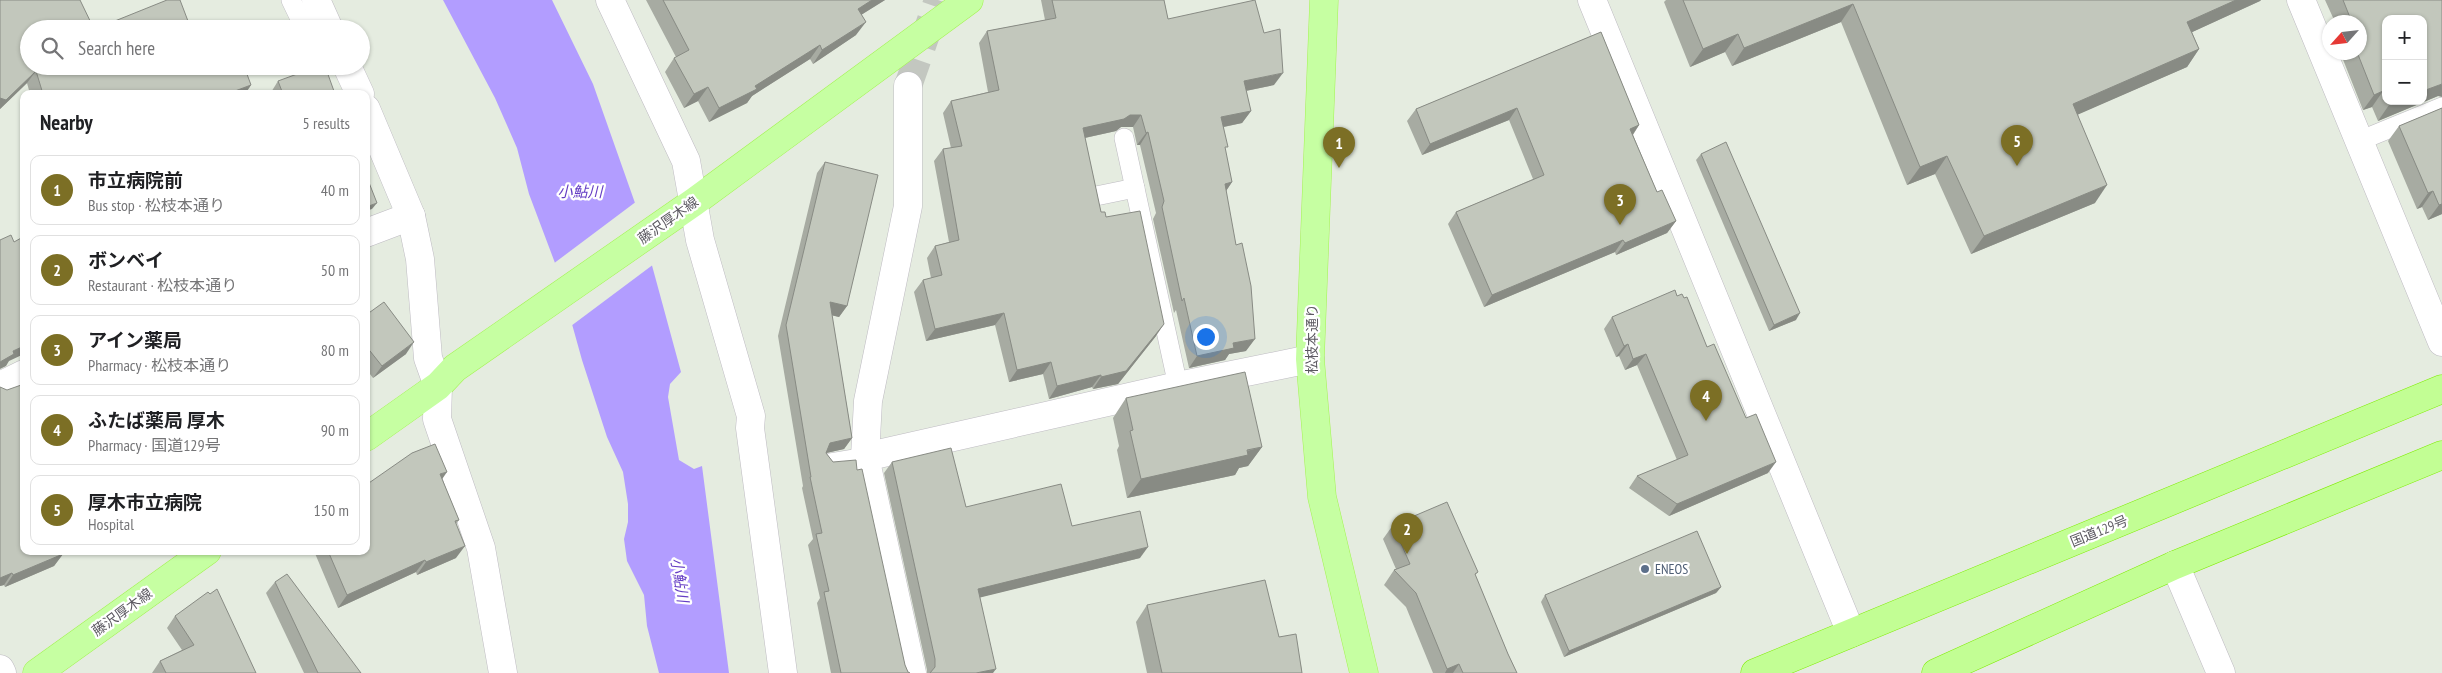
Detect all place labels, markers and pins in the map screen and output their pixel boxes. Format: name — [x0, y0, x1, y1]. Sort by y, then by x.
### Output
pin: 5 — [2001, 125, 2033, 166]
pin: 1 — [1323, 127, 1355, 168]
pin: 3 — [1604, 184, 1636, 225]
pin: 4 — [1690, 380, 1722, 421]
pin: 2 — [1391, 513, 1423, 554]
place label: ENEOS — [1655, 560, 1688, 578]
marker: ENEOS — [1639, 563, 1651, 575]

